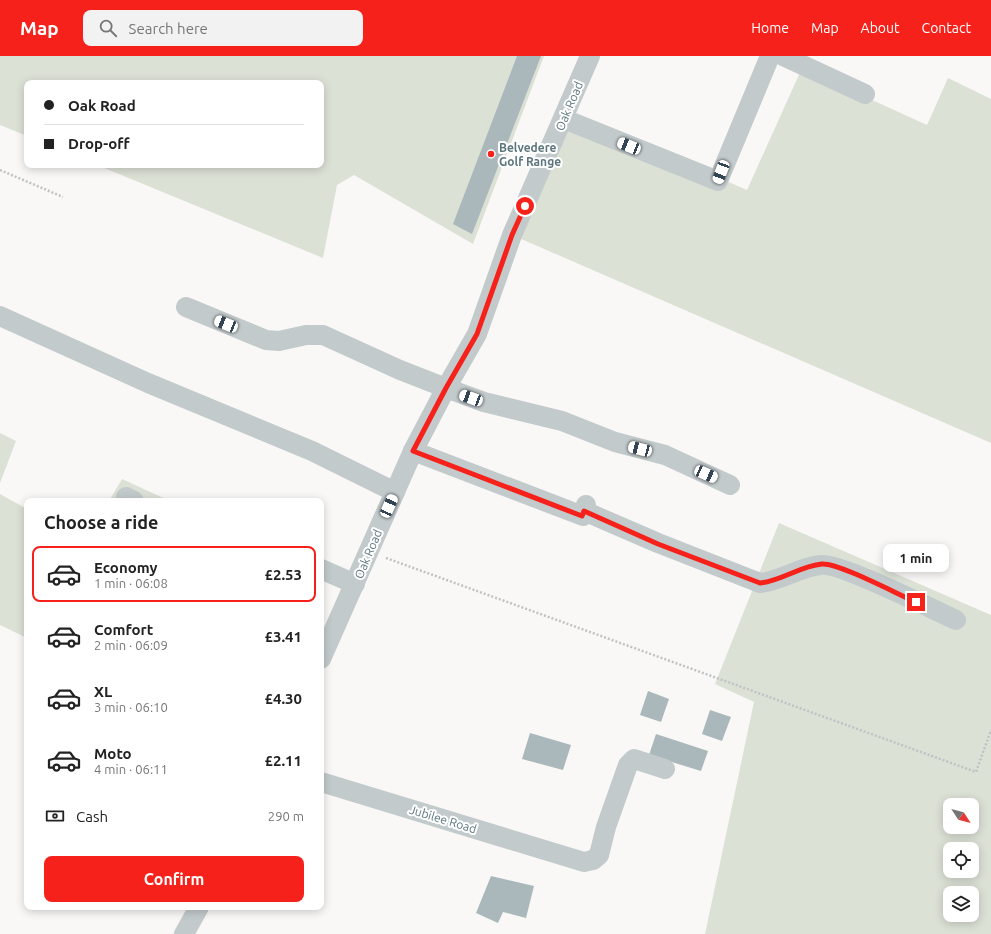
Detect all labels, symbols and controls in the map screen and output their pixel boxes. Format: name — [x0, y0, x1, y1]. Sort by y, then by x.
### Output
search box — [83, 10, 363, 46]
text: Map — [20, 17, 59, 39]
icon: search — [97, 17, 119, 39]
text: Search here — [129, 20, 208, 37]
text: Home — [751, 20, 789, 36]
text: Map — [811, 20, 839, 36]
text: About — [861, 20, 900, 36]
text: Contact — [922, 20, 971, 36]
street label: Oak Road — [553, 80, 585, 132]
text: Oak Road — [68, 97, 136, 114]
text: Drop-off — [68, 135, 130, 152]
car — [616, 136, 642, 156]
place label: Belvedere Golf Range — [499, 141, 561, 168]
marker: Belvedere Golf Range — [486, 149, 496, 159]
car — [711, 159, 731, 185]
route start — [516, 197, 534, 215]
car — [213, 314, 239, 334]
car — [458, 388, 484, 408]
car — [627, 440, 653, 458]
car — [693, 464, 719, 484]
car — [379, 493, 399, 519]
text: Choose a ride — [44, 512, 158, 532]
street label: Oak Road — [352, 528, 384, 580]
callout: 1 min — [883, 544, 949, 572]
text: 1 min — [900, 551, 932, 565]
icon: car — [46, 556, 82, 592]
text: Economy — [94, 559, 158, 576]
text: £2.53 — [264, 566, 302, 583]
text: 1 min · 06:08 — [94, 576, 168, 590]
route end — [907, 593, 925, 611]
icon: car — [46, 618, 82, 654]
text: Comfort — [94, 621, 153, 638]
text: £3.41 — [264, 628, 302, 645]
text: 2 min · 06:09 — [94, 638, 168, 652]
icon: car — [46, 680, 82, 716]
text: XL — [94, 683, 112, 700]
text: £4.30 — [264, 690, 302, 707]
text: 3 min · 06:10 — [94, 700, 168, 714]
icon: car — [46, 742, 82, 778]
text: Moto — [94, 745, 132, 762]
text: £2.11 — [264, 752, 302, 769]
text: 4 min · 06:11 — [94, 762, 168, 776]
north arrow — [943, 798, 979, 834]
map controls — [943, 798, 979, 922]
street label: Jubilee Road — [408, 803, 478, 835]
icon: cash — [44, 805, 66, 827]
text: Cash — [76, 808, 108, 825]
text: 290 m — [268, 809, 304, 823]
button: locate — [943, 842, 979, 878]
button: Confirm — [44, 856, 304, 902]
button: layers — [943, 886, 979, 922]

